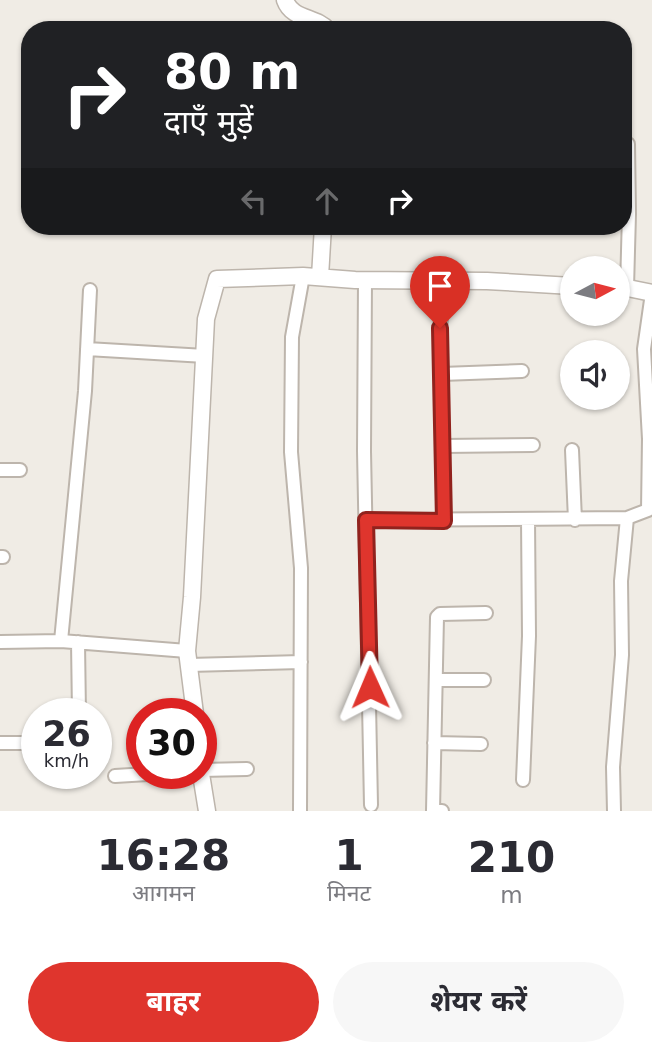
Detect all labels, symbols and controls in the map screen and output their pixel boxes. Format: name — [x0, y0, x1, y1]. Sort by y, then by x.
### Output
text: 80 m — [164, 44, 300, 101]
icon: right — [49, 49, 140, 140]
text: दाएँ मुड़ें — [164, 103, 253, 141]
icon: left — [235, 182, 273, 220]
icon: ahead — [308, 182, 346, 220]
icon: right — [381, 182, 419, 220]
pin — [410, 256, 470, 328]
north arrow — [560, 256, 630, 326]
map controls — [560, 256, 630, 410]
icon: arrive — [421, 267, 459, 305]
button: sound — [560, 340, 630, 410]
position arrow — [333, 650, 407, 724]
speed limit sign: 30 — [126, 698, 217, 789]
text: 26 — [42, 714, 91, 754]
text: km/h — [44, 750, 89, 771]
text: 16:28 — [97, 831, 230, 880]
text: 1 — [334, 831, 364, 880]
text: 210 — [468, 833, 555, 882]
text: आगमन — [132, 880, 195, 906]
text: मिनट — [327, 880, 371, 906]
text: m — [500, 882, 523, 908]
button: बाहर — [28, 962, 319, 1042]
button: शेयर करें — [333, 962, 624, 1042]

